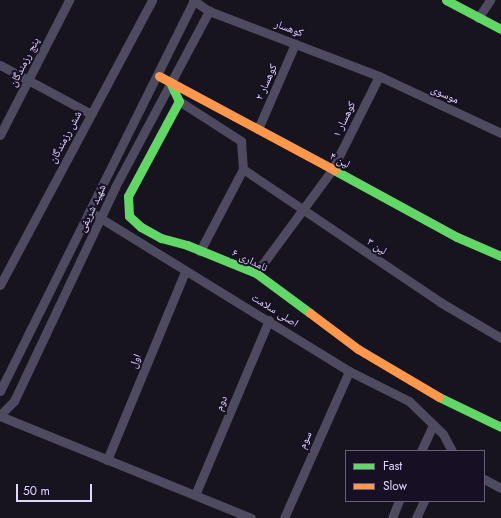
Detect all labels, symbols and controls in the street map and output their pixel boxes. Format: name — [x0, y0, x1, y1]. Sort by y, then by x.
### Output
street label: کوهسار — [273, 17, 305, 39]
street label: پنج رزمندگان — [6, 35, 42, 89]
street label: کوهسار ۲ — [252, 62, 280, 102]
street label: موسوی — [429, 82, 461, 106]
street label: کوهسار ۱ — [330, 99, 358, 139]
street label: شش رزمندگان — [46, 109, 84, 165]
street label: لین ۴ — [328, 149, 352, 171]
street label: شهید شریفی — [75, 182, 109, 234]
street label: لین ۳ — [365, 235, 389, 257]
street label: نامداری ۶ — [230, 246, 270, 274]
street label: اصلی سلامت — [249, 290, 301, 330]
street label: اول — [126, 352, 144, 370]
street label: دوم — [212, 393, 230, 413]
street label: سوم — [295, 429, 315, 451]
legend — [345, 450, 485, 502]
text: Fast — [383, 457, 402, 475]
scale bar — [18, 476, 94, 502]
text: Slow — [383, 477, 407, 495]
text: 50 m — [23, 482, 50, 500]

